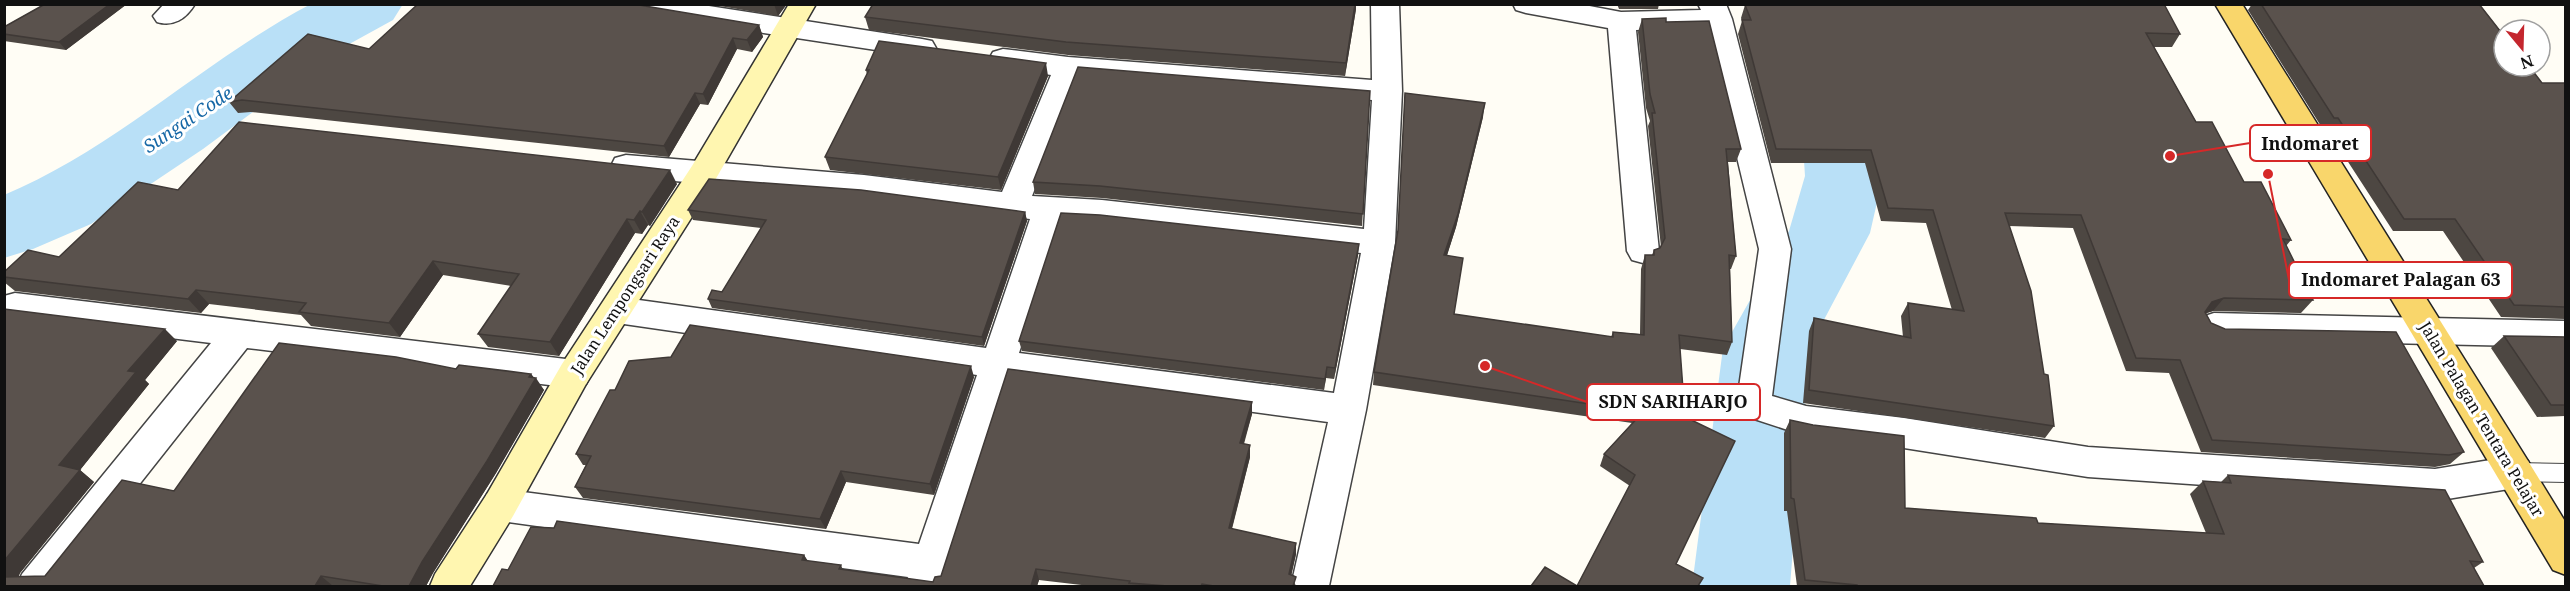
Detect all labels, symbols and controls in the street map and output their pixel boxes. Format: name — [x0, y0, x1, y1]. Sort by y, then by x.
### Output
north arrow — [2492, 18, 2552, 78]
text: N — [2517, 50, 2536, 75]
water label: Sungai Code — [138, 80, 237, 158]
callout: Indomaret — [2250, 125, 2371, 161]
text: Indomaret — [2261, 131, 2359, 155]
street label: Jalan Lempongsari Raya — [565, 211, 685, 379]
callout: Indomaret Palagan 63 — [2289, 262, 2512, 298]
text: Indomaret Palagan 63 — [2301, 267, 2501, 291]
street label: Jalan Palagan Tentara Pelajar — [2414, 316, 2549, 521]
callout: SDN SARIHARJO — [1587, 384, 1760, 420]
text: SDN SARIHARJO — [1598, 389, 1748, 413]

